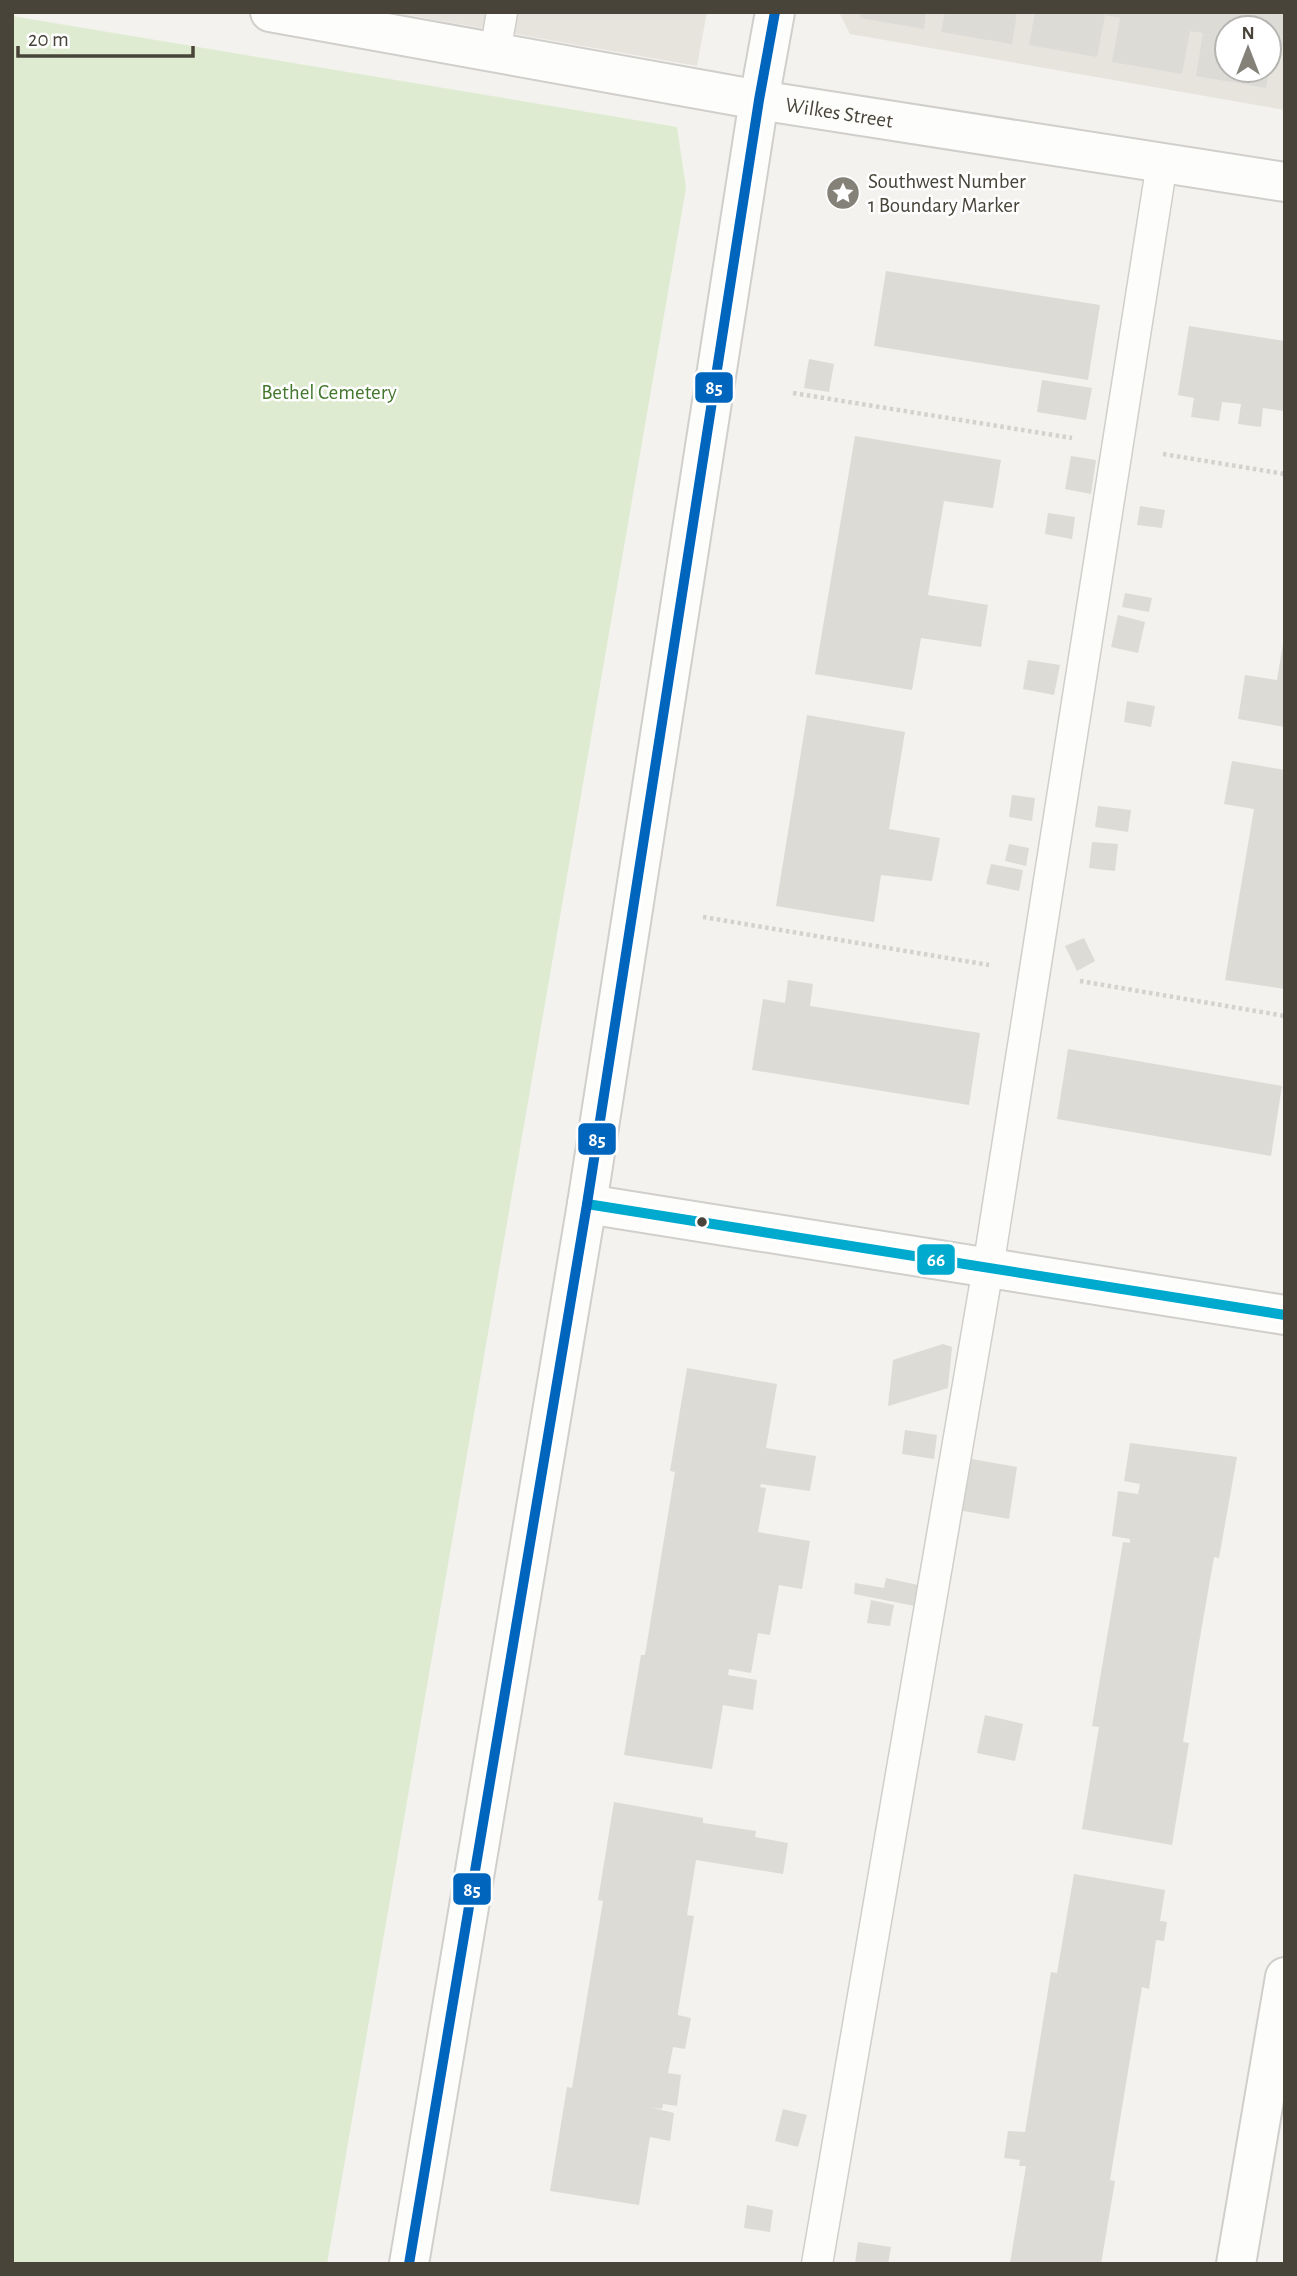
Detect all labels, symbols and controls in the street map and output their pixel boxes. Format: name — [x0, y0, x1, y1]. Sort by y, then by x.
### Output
scale bar — [18, 14, 192, 58]
north arrow — [1213, 14, 1283, 84]
text: N — [1241, 24, 1255, 43]
text: 20 m — [28, 29, 69, 50]
street label: Wilkes Street — [784, 94, 895, 132]
place label: Southwest Number 1 Boundary Marker — [868, 171, 1026, 216]
place icon: Southwest Number 1 Boundary Marker — [824, 174, 862, 212]
line badge: 85 — [694, 371, 734, 404]
text: 85 — [705, 379, 723, 398]
park label: Bethel Cemetery — [261, 382, 397, 403]
line badge: 85 — [577, 1122, 617, 1156]
text: 85 — [588, 1131, 606, 1150]
unlabelled marker — [695, 1215, 709, 1229]
line badge: 66 — [916, 1243, 956, 1276]
text: 66 — [927, 1251, 945, 1270]
line badge: 85 — [452, 1872, 492, 1906]
text: 85 — [463, 1881, 481, 1900]

